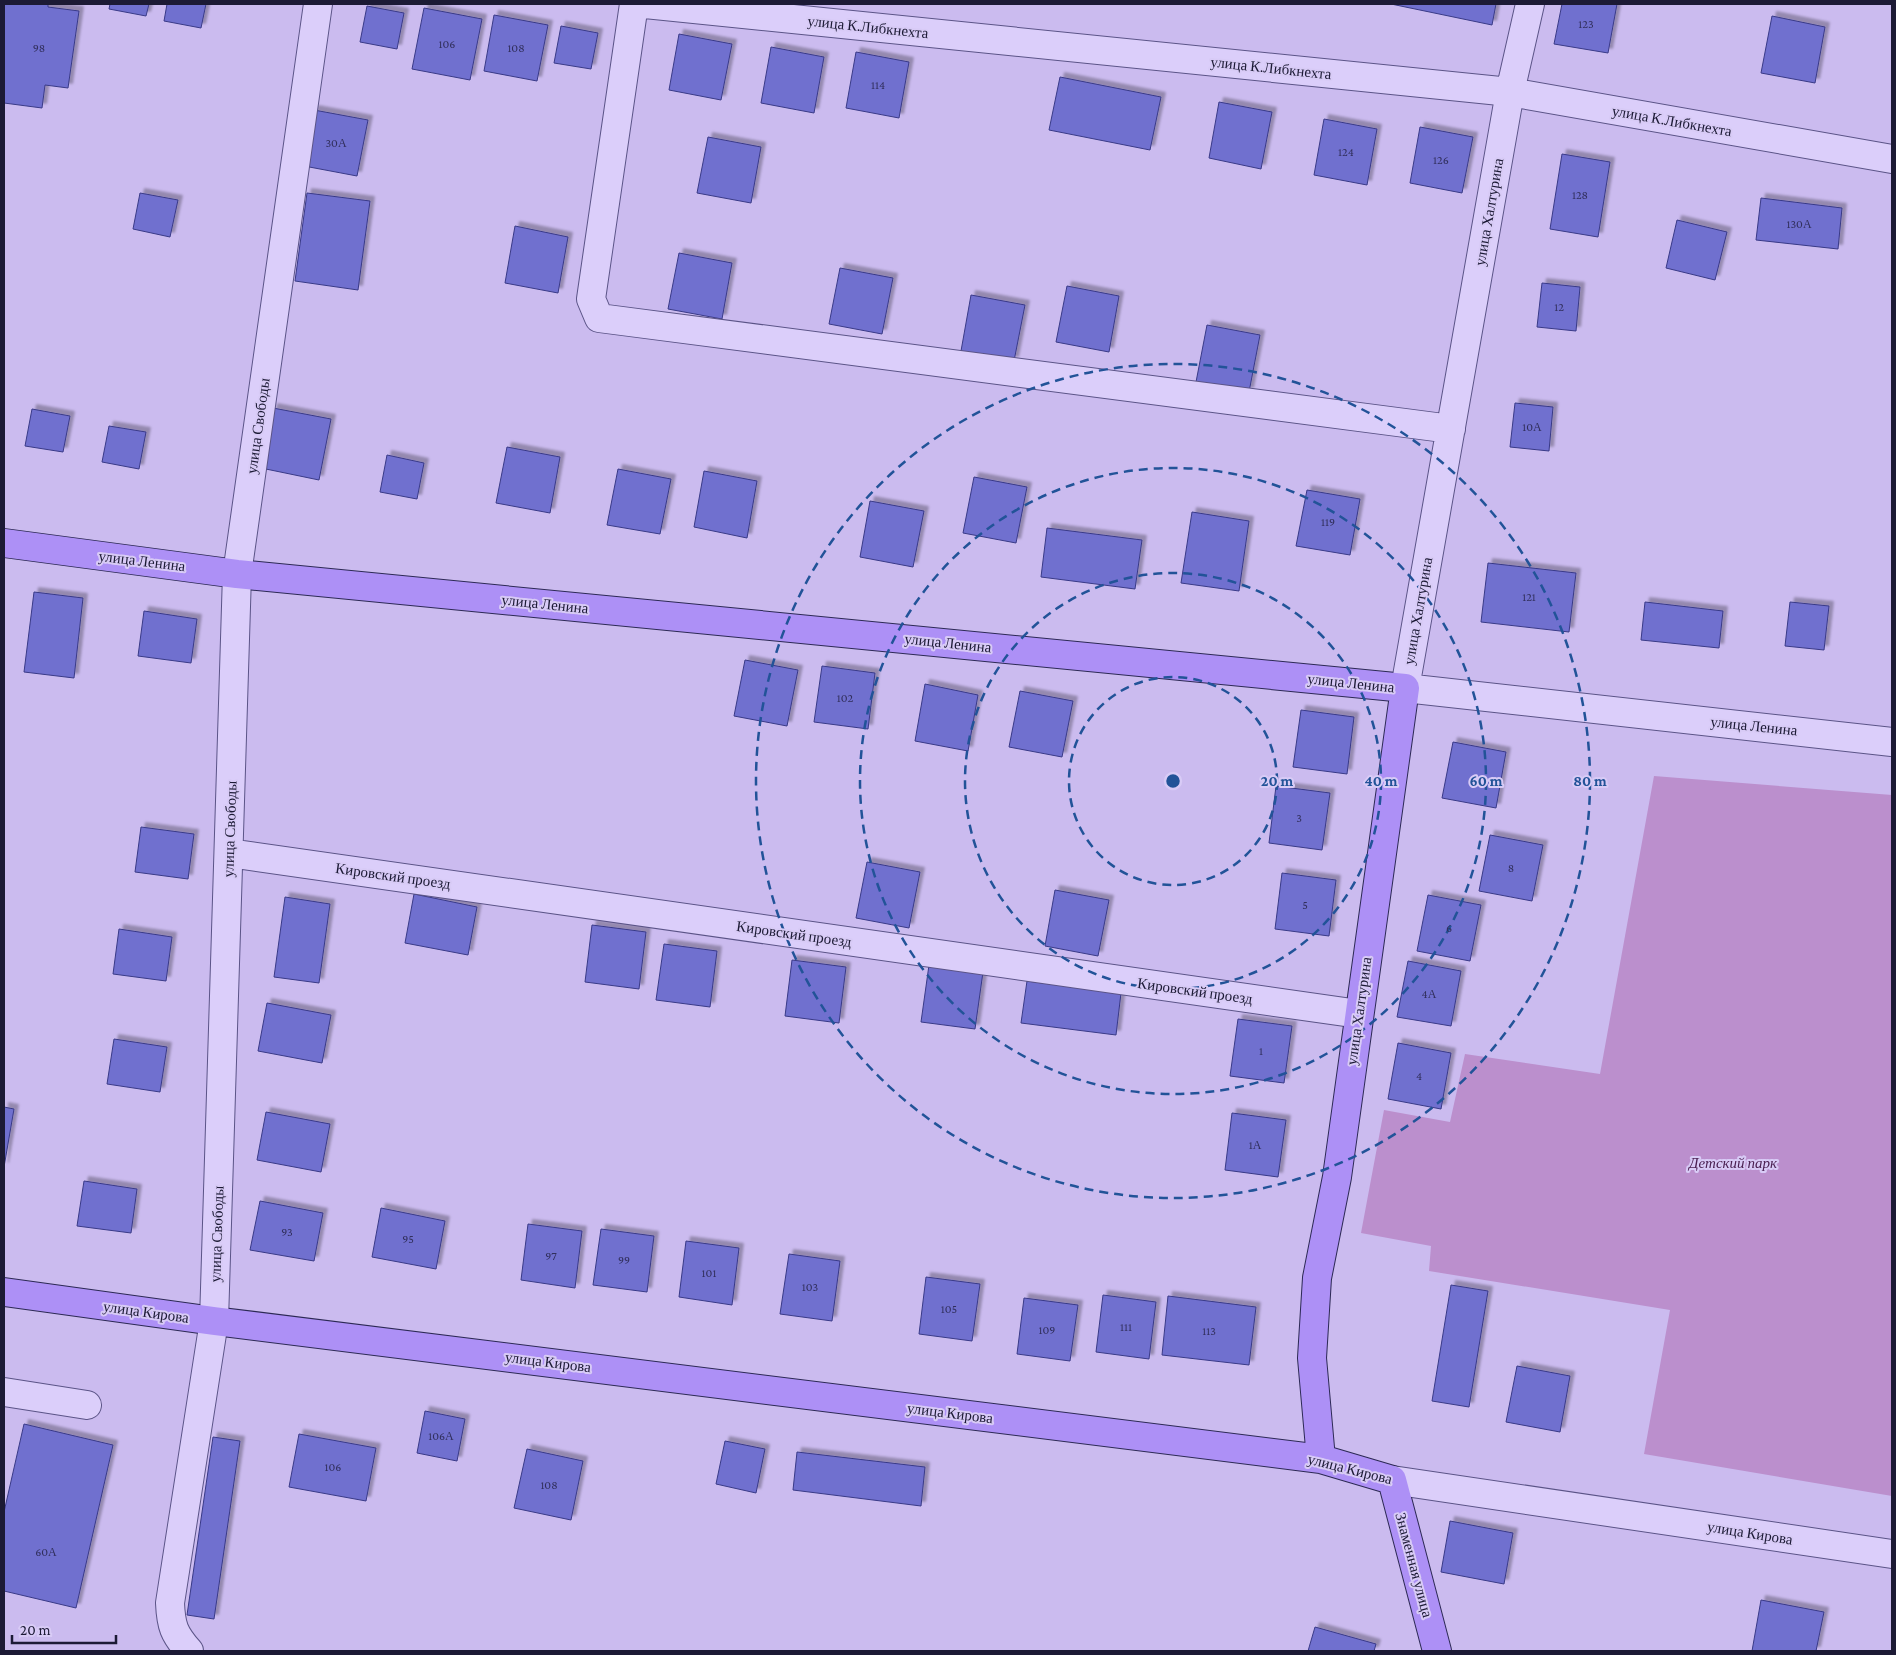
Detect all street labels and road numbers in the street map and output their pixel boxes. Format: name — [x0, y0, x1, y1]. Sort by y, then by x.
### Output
street label: улица К.Либкнехта — [807, 13, 930, 41]
street label: улица К.Либкнехта — [1210, 54, 1333, 82]
street label: улица К.Либкнехта — [1611, 103, 1734, 139]
street label: улица Халтурина — [1472, 157, 1506, 267]
street label: улица Свободы — [243, 377, 273, 475]
street label: улица Ленина — [98, 548, 187, 574]
street label: улица Халтурина — [1401, 556, 1435, 666]
street label: улица Ленина — [501, 591, 590, 617]
street label: улица Ленина — [904, 630, 993, 656]
street label: улица Ленина — [1307, 670, 1396, 696]
street label: улица Ленина — [1710, 713, 1799, 739]
street label: улица Свободы — [220, 780, 240, 878]
street label: Кировский проезд — [334, 860, 452, 892]
street label: Кировский проезд — [735, 918, 853, 950]
street label: улица Халтурина — [1343, 956, 1375, 1066]
street label: Кировский проезд — [1136, 975, 1254, 1007]
street label: улица Свободы — [207, 1185, 227, 1283]
street label: улица Кирова — [102, 1298, 190, 1326]
street label: улица Кирова — [504, 1349, 592, 1375]
street label: улица Кирова — [906, 1400, 994, 1426]
street label: улица Кирова — [1306, 1451, 1394, 1487]
street label: Знаменная улица — [1392, 1511, 1436, 1619]
street label: улица Кирова — [1706, 1518, 1794, 1548]

